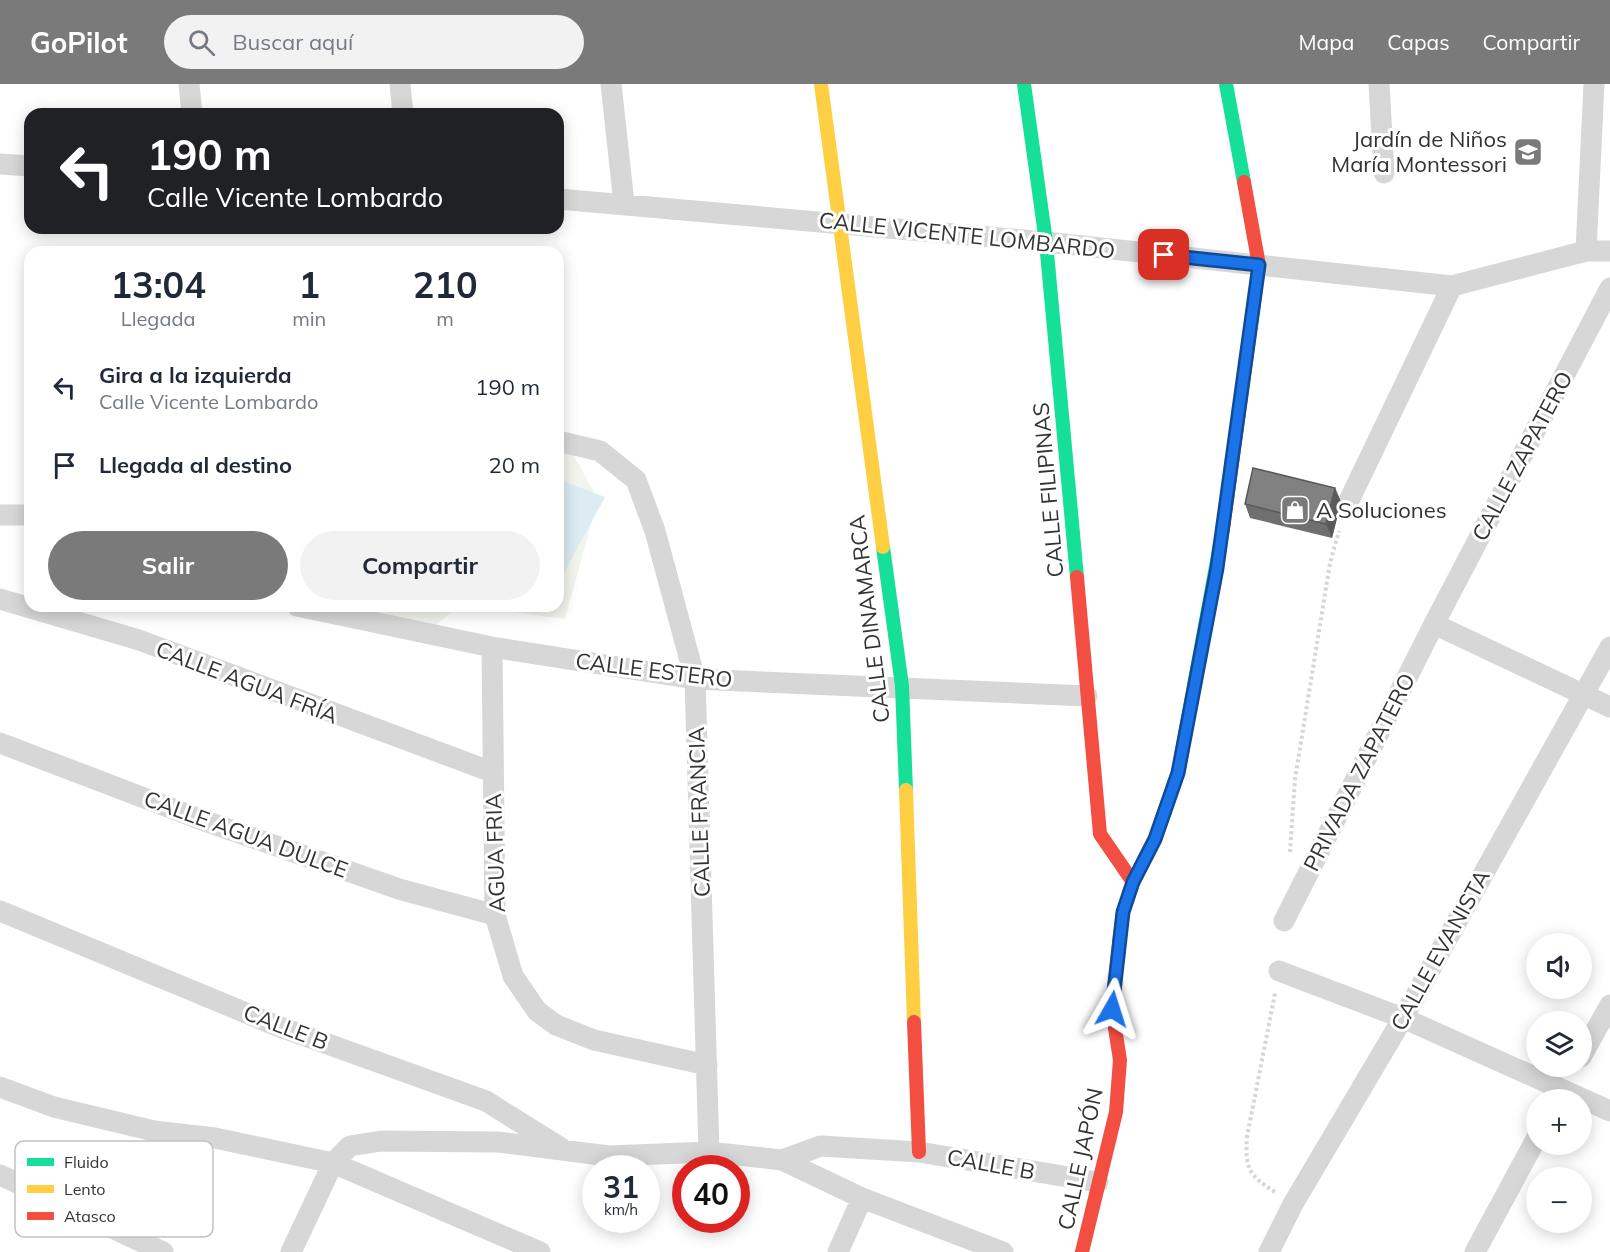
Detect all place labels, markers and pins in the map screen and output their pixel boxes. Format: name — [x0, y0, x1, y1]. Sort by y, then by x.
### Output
place label: Jardín de Niños María Montessori — [1331, 125, 1507, 178]
school or university icon: Jardín de Niños María Montessori — [1512, 136, 1544, 168]
pin — [1138, 229, 1189, 280]
shop icon: A Soluciones — [1279, 494, 1311, 526]
place label: A Soluciones — [1316, 496, 1447, 524]

